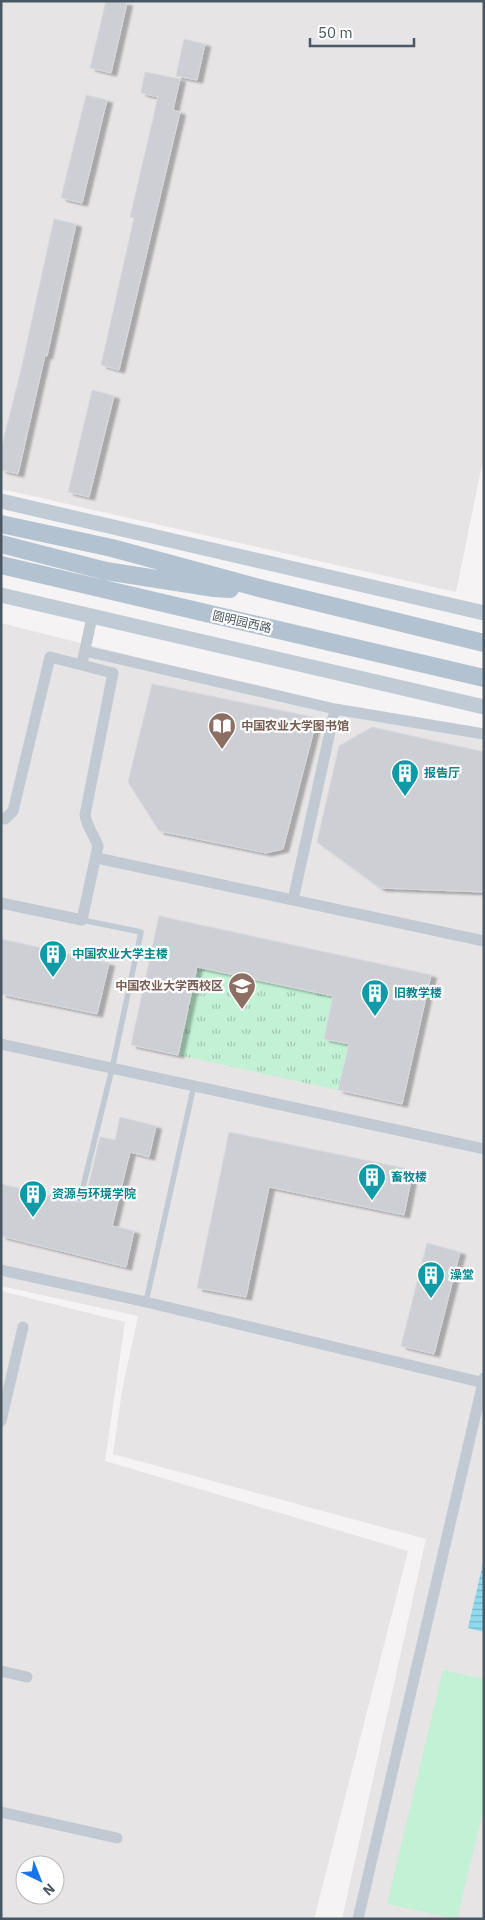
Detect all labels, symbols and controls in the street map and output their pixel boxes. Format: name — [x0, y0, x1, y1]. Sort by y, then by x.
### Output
scale bar — [310, 15, 414, 47]
text: 50 m — [318, 23, 353, 42]
street label: 圆明园西路 — [211, 607, 273, 636]
library icon: 中国农业大学图书馆 — [207, 711, 237, 750]
place label: 中国农业大学图书馆 — [241, 718, 349, 733]
building icon: 报告厅 — [390, 758, 420, 797]
place label: 报告厅 — [424, 765, 460, 780]
building icon: 中国农业大学主楼 — [38, 939, 68, 978]
place label: 中国农业大学主楼 — [72, 946, 168, 961]
school or university icon: 中国农业大学西校区 — [227, 971, 257, 1010]
place label: 中国农业大学西校区 — [115, 978, 223, 993]
building icon: 旧教学楼 — [360, 978, 390, 1017]
place label: 旧教学楼 — [394, 985, 442, 1000]
building icon: 畜牧楼 — [357, 1162, 387, 1201]
place label: 畜牧楼 — [391, 1169, 427, 1184]
building icon: 资源与环境学院 — [18, 1179, 48, 1218]
place label: 资源与环境学院 — [52, 1186, 136, 1201]
building icon: 澡堂 — [416, 1260, 446, 1299]
place label: 澡堂 — [450, 1267, 474, 1282]
north arrow — [15, 1855, 65, 1905]
text: N — [39, 1879, 59, 1900]

